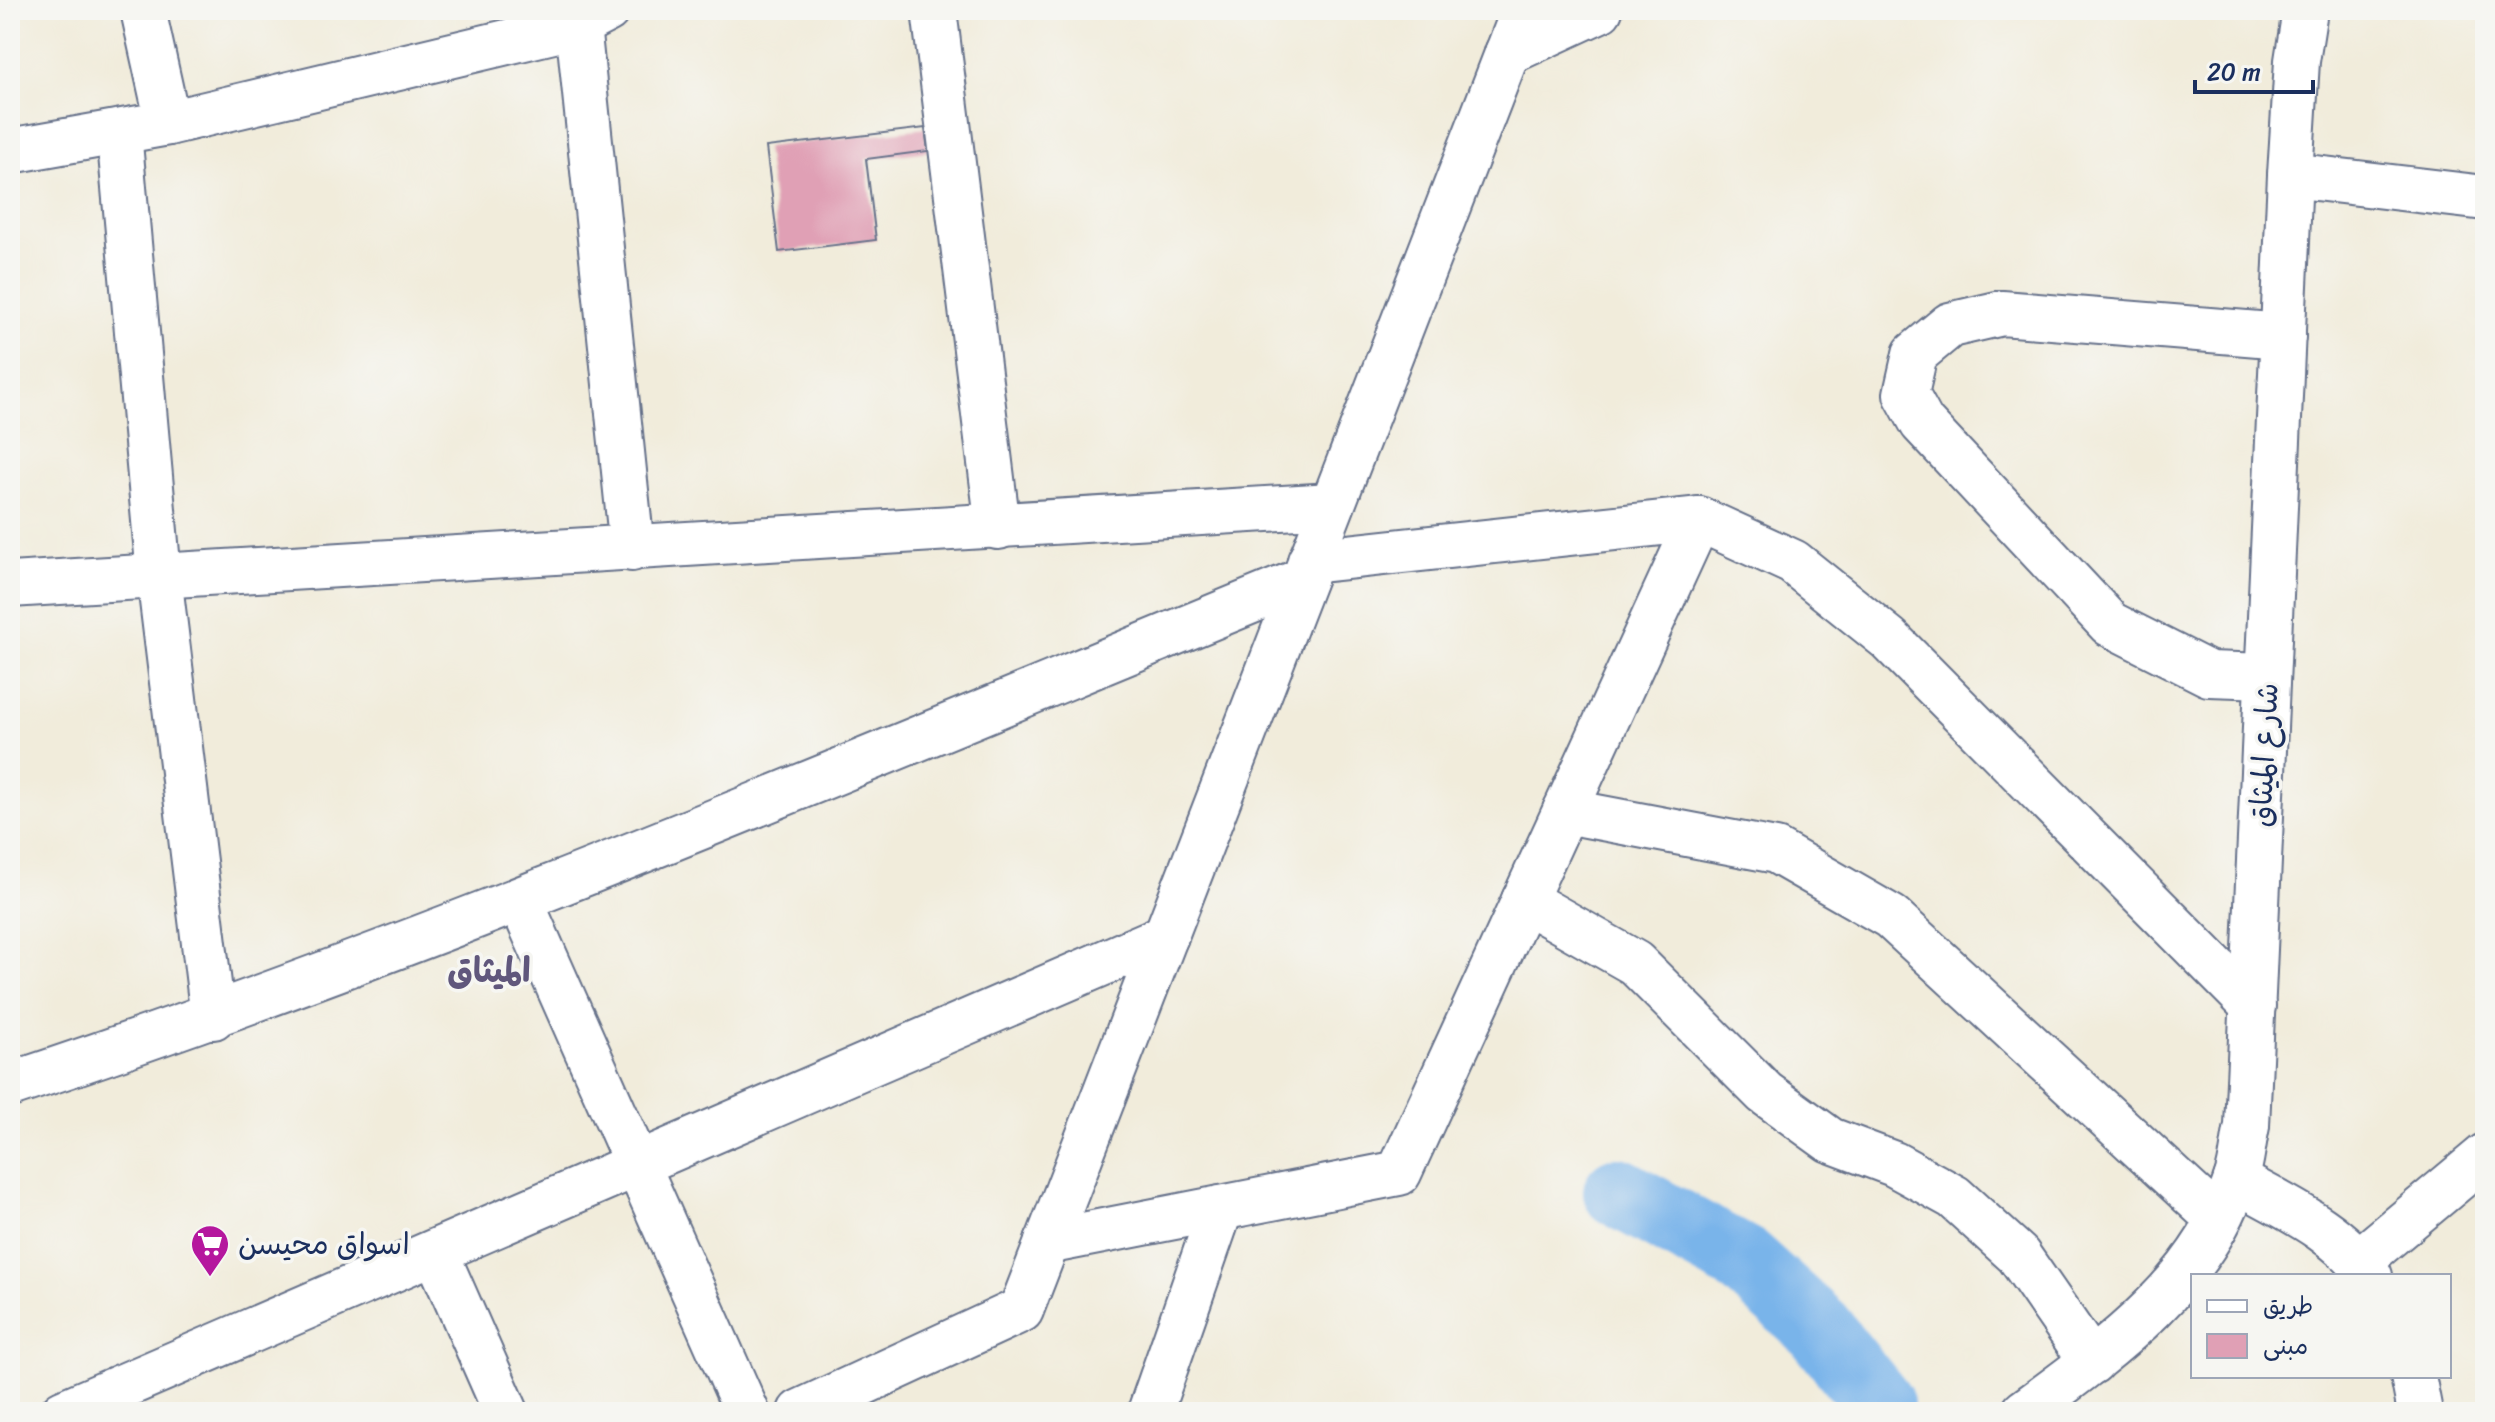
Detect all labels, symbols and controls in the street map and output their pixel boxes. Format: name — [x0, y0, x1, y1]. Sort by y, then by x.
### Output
scale bar — [2195, 44, 2313, 94]
text: 20 m — [2207, 51, 2261, 93]
street label: شارع الميثاق — [2233, 681, 2295, 829]
district label: الميثاق — [447, 941, 531, 1001]
place label: اسواق محيسن — [238, 1217, 410, 1271]
supermarket icon: اسواق محيسن — [189, 1223, 231, 1278]
legend — [2191, 1274, 2451, 1378]
text: طريق — [2263, 1285, 2313, 1327]
text: مبنى — [2263, 1325, 2308, 1367]

